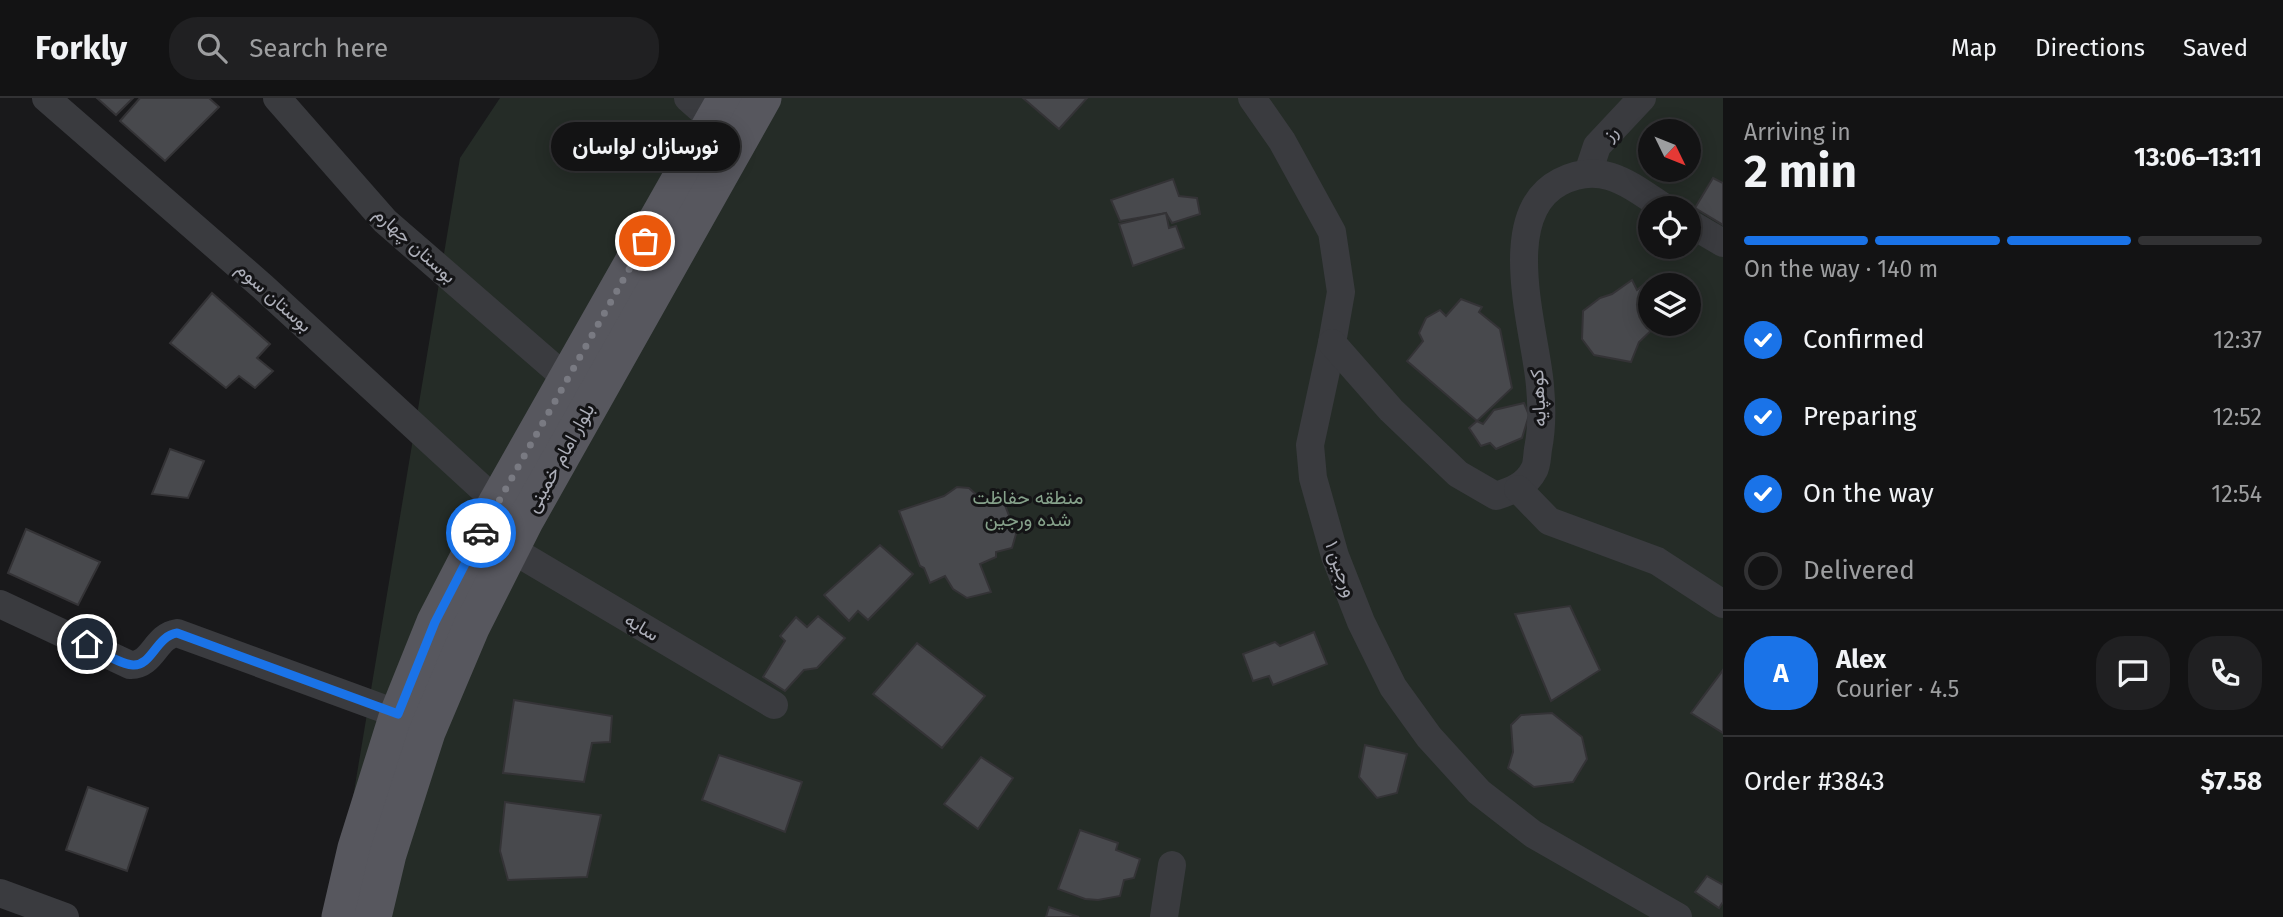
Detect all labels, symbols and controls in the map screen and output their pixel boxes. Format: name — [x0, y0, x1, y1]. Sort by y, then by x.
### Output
search box — [169, 17, 659, 80]
text: Forkly — [35, 28, 127, 68]
icon: search — [193, 29, 231, 67]
text: Search here — [249, 33, 388, 64]
text: Map — [1951, 34, 1997, 62]
text: Directions — [2035, 34, 2145, 62]
text: Saved — [2183, 34, 2248, 62]
text: Arriving in — [1744, 118, 1851, 146]
north arrow — [1638, 119, 1701, 182]
map controls — [1638, 119, 1701, 336]
street label: رز — [1597, 121, 1623, 146]
callout: نورسازان لواسان — [550, 122, 740, 171]
text: نورسازان لواسان — [572, 132, 719, 160]
text: 13:06–13:11 — [2134, 142, 2262, 173]
text: 2 min — [1744, 144, 1857, 199]
button: locate — [1638, 196, 1701, 259]
street label: بوستان چهارم — [368, 202, 461, 289]
pin — [615, 211, 675, 271]
icon: bag — [626, 222, 664, 260]
text: On the way · 140 m — [1744, 255, 1938, 283]
street label: بوستان سوم — [231, 257, 317, 338]
button: layers — [1638, 273, 1701, 336]
icon: check — [1744, 321, 1782, 359]
text: Confirmed — [1803, 324, 1924, 355]
text: 12:37 — [2213, 326, 2262, 354]
street label: کوهپایه — [1525, 368, 1553, 427]
icon: check — [1744, 398, 1782, 436]
street label: بلوار امام خمینی — [521, 399, 600, 517]
text: Preparing — [1803, 401, 1916, 432]
text: 12:52 — [2212, 403, 2262, 431]
icon: check — [1744, 475, 1782, 513]
text: On the way — [1803, 478, 1934, 509]
text: 12:54 — [2211, 480, 2262, 508]
park label: منطقه حفاظت شده ورجین — [973, 486, 1083, 531]
courier — [446, 498, 516, 568]
icon: car — [462, 514, 500, 552]
street label: ورجین ۱ — [1320, 538, 1362, 600]
text: Delivered — [1803, 555, 1915, 586]
street label: سایه — [621, 608, 663, 646]
pin — [57, 614, 117, 674]
icon: home — [68, 625, 106, 663]
button: chat — [2096, 636, 2170, 710]
button: phone — [2188, 636, 2262, 710]
text: Alex — [1836, 644, 1886, 675]
text: A — [1773, 658, 1789, 689]
text: Courier · 4.5 — [1836, 675, 1959, 703]
text: Order #3843 — [1744, 766, 1885, 797]
text: $7.58 — [2201, 766, 2262, 797]

